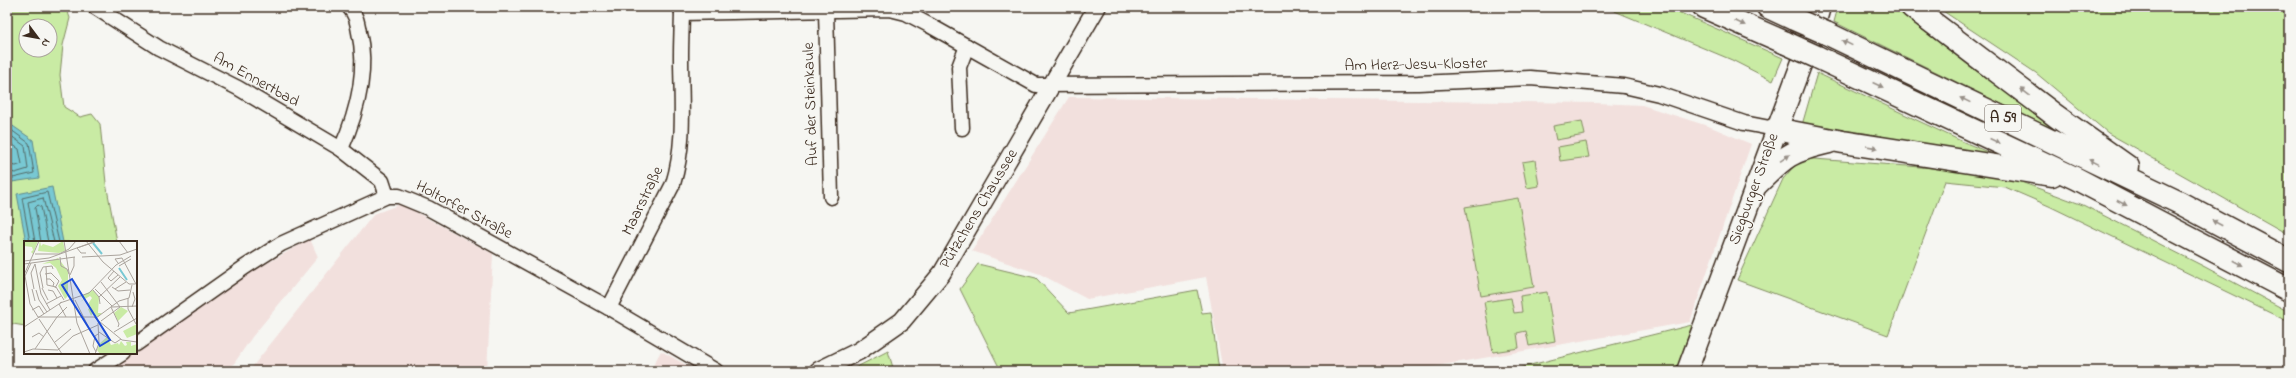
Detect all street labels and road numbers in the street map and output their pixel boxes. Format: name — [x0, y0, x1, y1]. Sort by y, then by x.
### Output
street label: Auf der Steinkaule — [797, 41, 825, 166]
street label: Am Ennertbad — [208, 46, 304, 114]
street label: Am Herz-Jesu-Kloster — [1344, 52, 1488, 78]
road number: A 59 — [1985, 105, 2021, 131]
street label: Siegburger Straße — [1723, 129, 1786, 248]
street label: Pützchens Chaussee — [934, 144, 1025, 274]
street label: Maarstraße — [616, 161, 671, 240]
street label: Holtorfer Straße — [411, 174, 518, 246]

